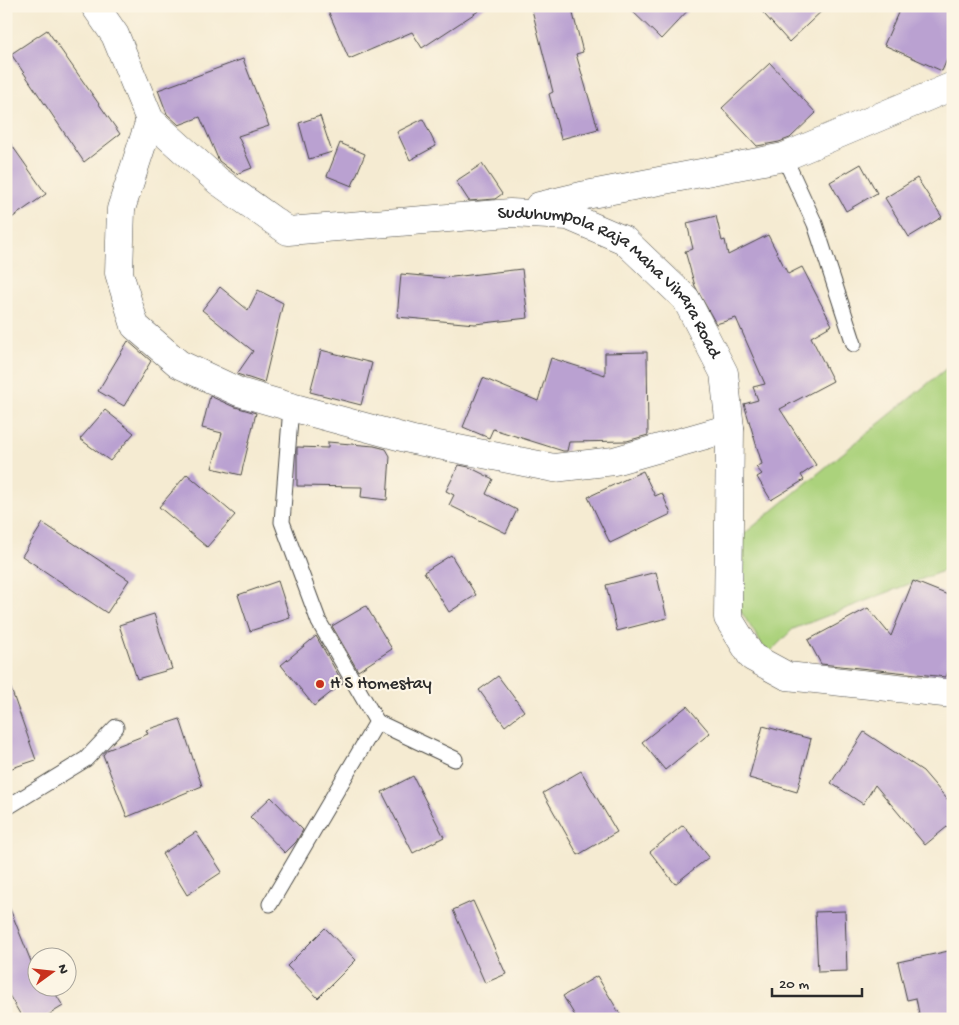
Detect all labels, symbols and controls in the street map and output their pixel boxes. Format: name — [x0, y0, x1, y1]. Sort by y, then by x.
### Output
street label: Suduhumpola Raja Maha Vihara Road — [497, 202, 726, 363]
place label: H S Homestay — [330, 674, 432, 695]
marker: H S Homestay — [314, 678, 326, 690]
north arrow — [28, 948, 78, 998]
text: N — [53, 963, 72, 976]
scale bar — [772, 965, 862, 997]
text: 20 m — [779, 976, 809, 994]

